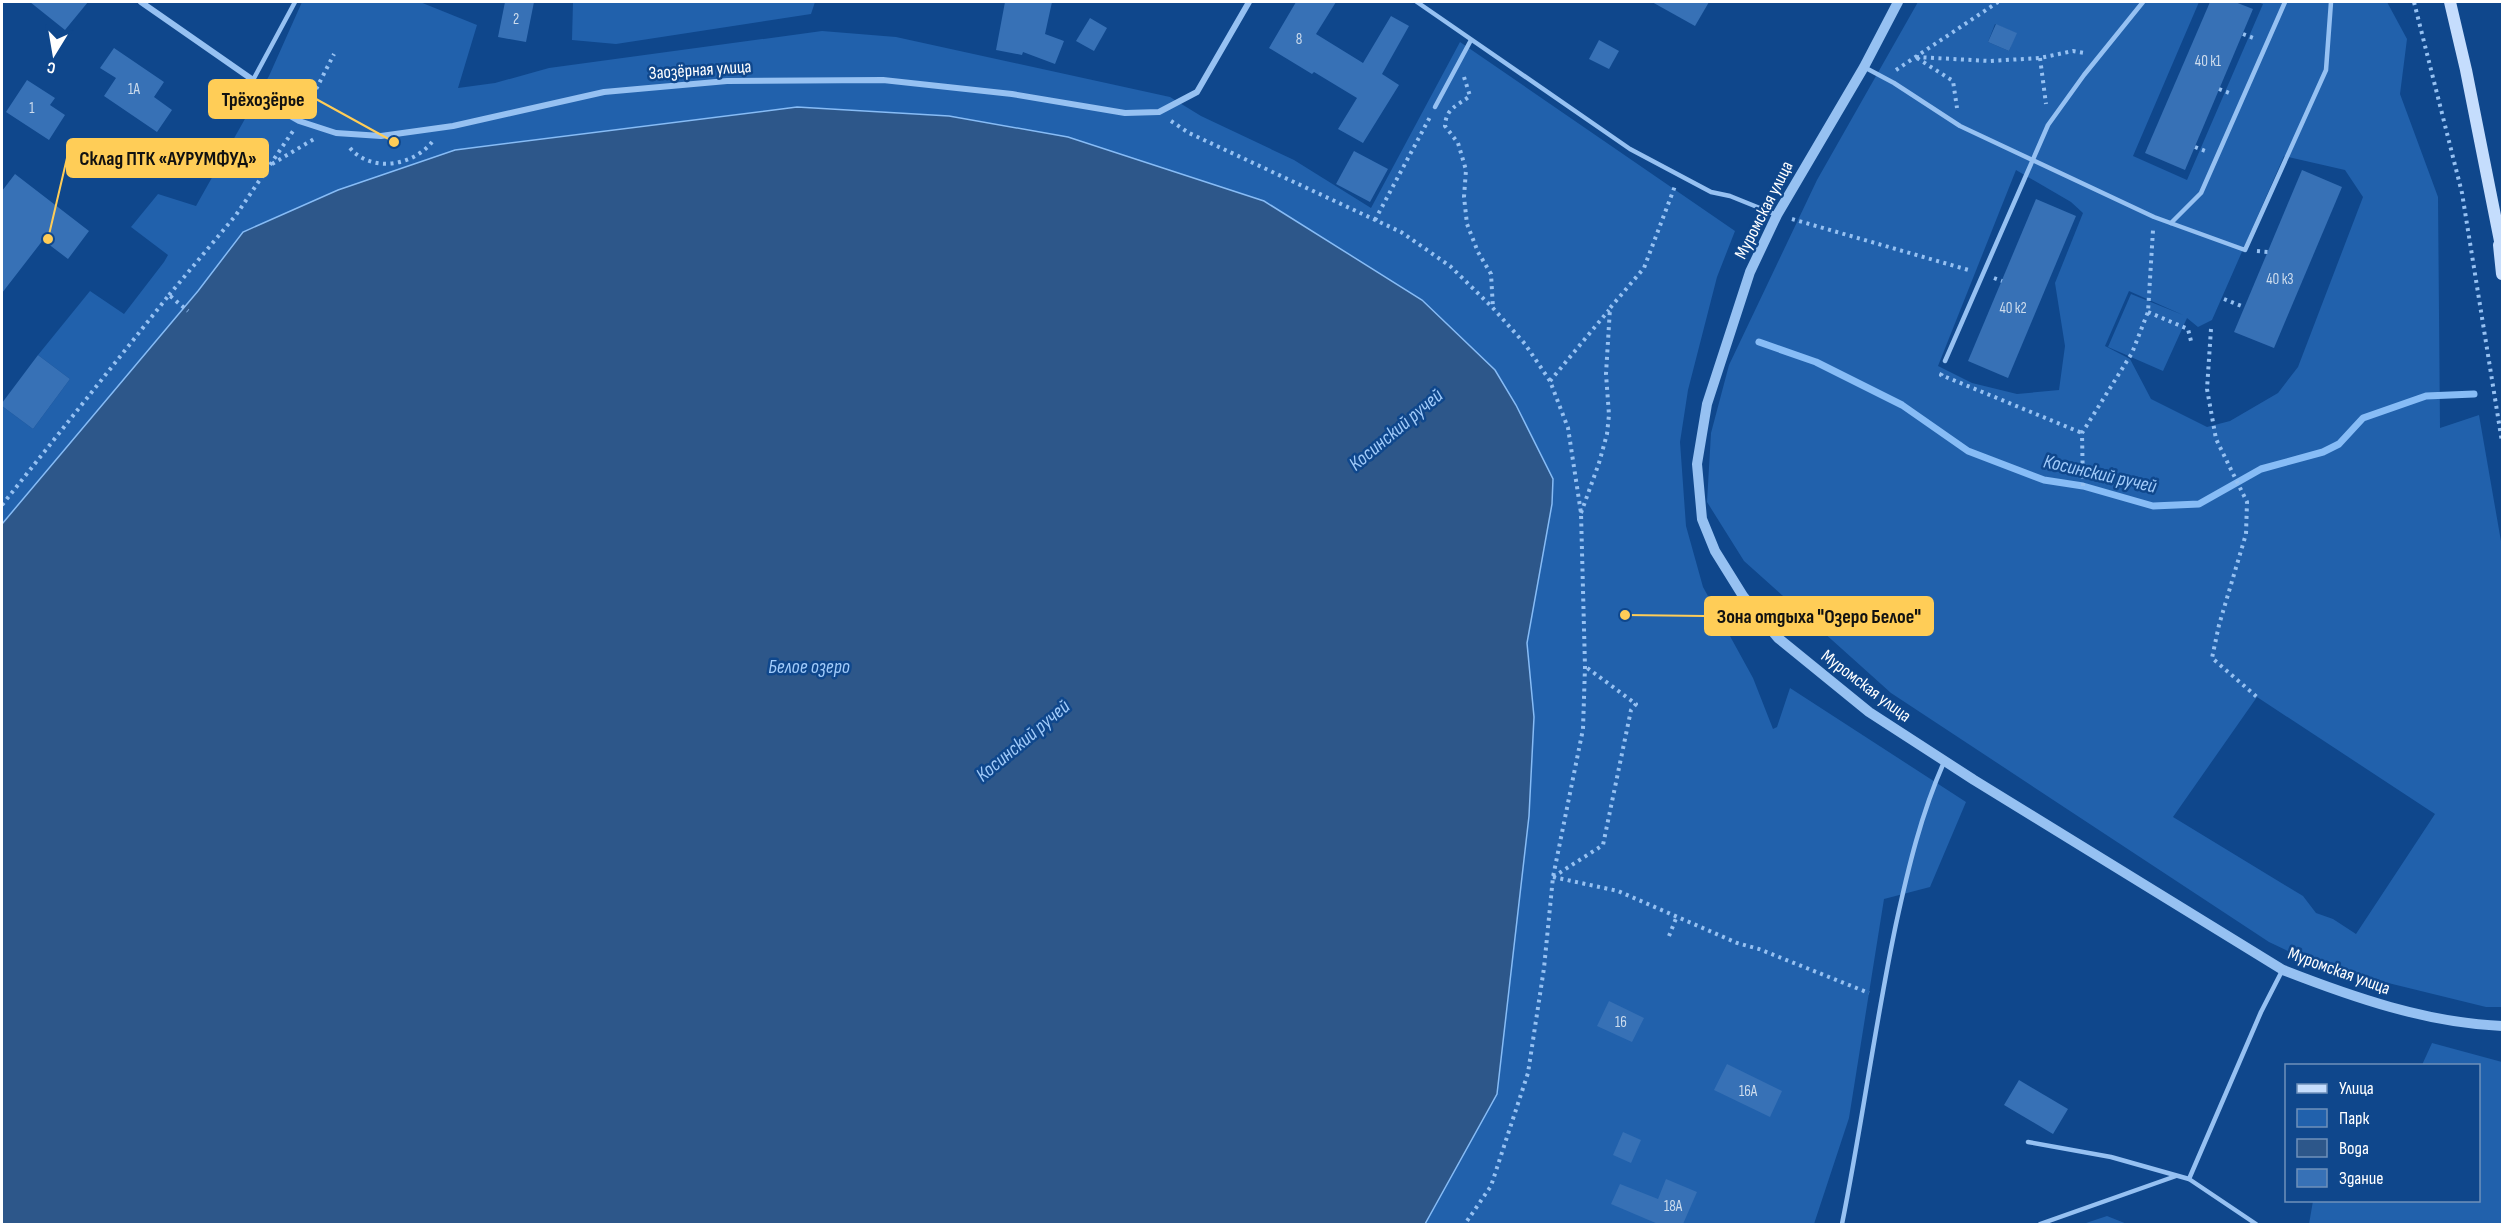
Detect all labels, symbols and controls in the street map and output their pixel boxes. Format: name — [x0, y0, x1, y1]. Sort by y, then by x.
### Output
house number: 2 — [513, 10, 519, 29]
north arrow — [24, 24, 84, 84]
house number: 8 — [1296, 30, 1302, 49]
house number: 40 к1 — [2195, 52, 2222, 71]
street label: Заозёрная улица — [648, 56, 752, 84]
text: С — [46, 57, 57, 77]
house number: 1А — [128, 80, 141, 99]
callout: Трёхозёрье — [209, 80, 316, 118]
text: Трёхозёрье — [222, 88, 304, 112]
house number: 1 — [29, 99, 35, 118]
callout: Склад ПТК «АУРУМФУД» — [67, 139, 268, 177]
text: Склад ПТК «АУРУМФУД» — [79, 147, 257, 171]
street label: Муромская улица — [1730, 157, 1798, 263]
house number: 40 к3 — [2266, 270, 2294, 289]
house number: 40 к2 — [1999, 299, 2027, 318]
water label: Косинский ручей — [1344, 383, 1448, 476]
water label: Косинский ручей — [2041, 449, 2160, 499]
callout: Зона отдыха "Озеро Белое" — [1705, 597, 1933, 635]
text: Зона отдыха "Озеро Белое" — [1717, 605, 1921, 629]
street label: Муромская улица — [1817, 645, 1915, 727]
water label: Белое озеро — [768, 655, 850, 679]
water label: Косинский ручей — [971, 694, 1075, 787]
street label: Муромская улица — [2285, 943, 2393, 999]
house number: 16 — [1615, 1013, 1627, 1032]
legend — [2285, 1064, 2480, 1202]
text: Улица — [2339, 1078, 2374, 1099]
house number: 16А — [1739, 1082, 1758, 1101]
text: Парк — [2339, 1108, 2370, 1129]
text: Вода — [2339, 1138, 2369, 1159]
text: Здание — [2339, 1168, 2384, 1189]
house number: 18А — [1664, 1197, 1683, 1216]

